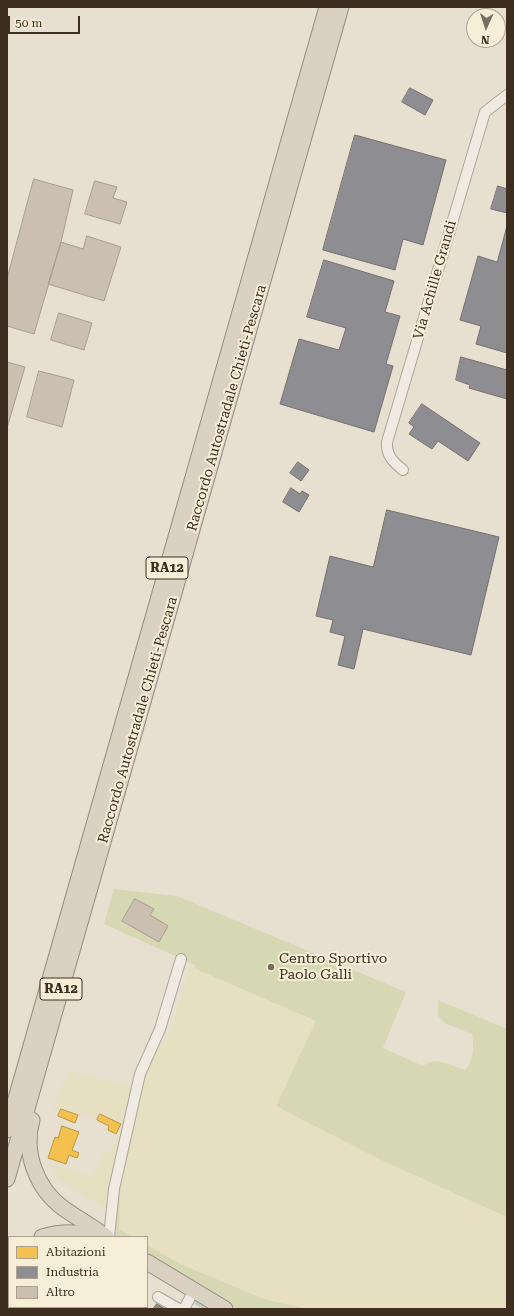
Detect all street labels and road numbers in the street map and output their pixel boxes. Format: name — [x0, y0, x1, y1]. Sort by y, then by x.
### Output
street label: Via Achille Grandi — [410, 219, 460, 341]
street label: Raccordo Autostradale Chieti-Pescara — [184, 283, 270, 533]
road number: RA12 — [146, 557, 188, 579]
street label: Raccordo Autostradale Chieti-Pescara — [95, 595, 181, 845]
road number: RA12 — [40, 978, 82, 1000]

